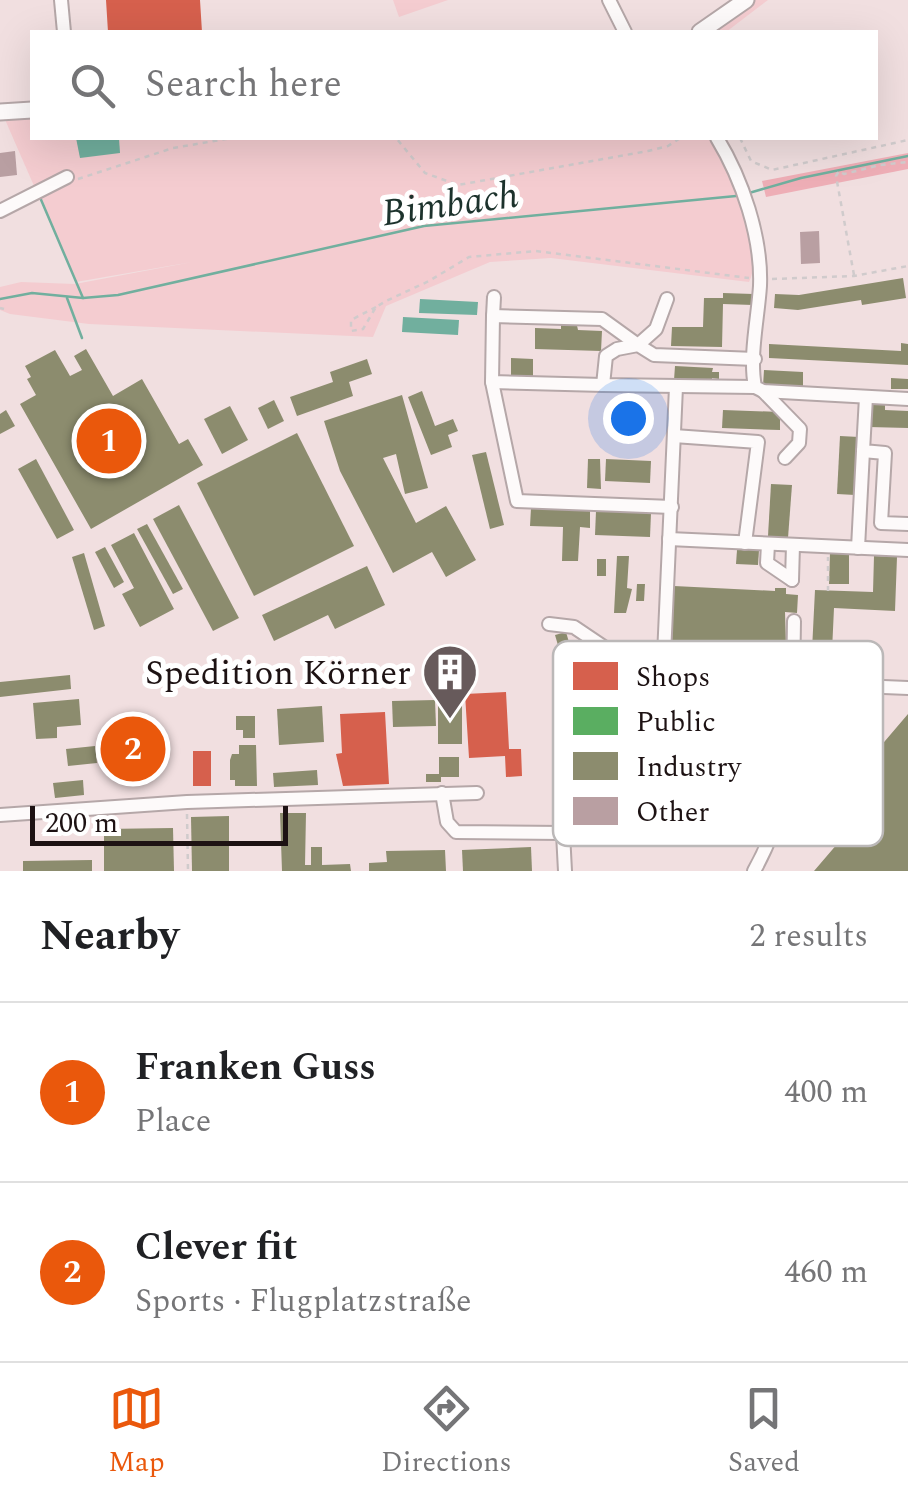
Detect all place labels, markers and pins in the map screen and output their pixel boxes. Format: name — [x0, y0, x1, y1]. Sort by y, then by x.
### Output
pin: 1 — [76, 404, 142, 478]
building icon: Spedition Körner — [420, 642, 480, 721]
place label: Spedition Körner — [145, 647, 411, 700]
pin: 2 — [100, 712, 166, 786]

